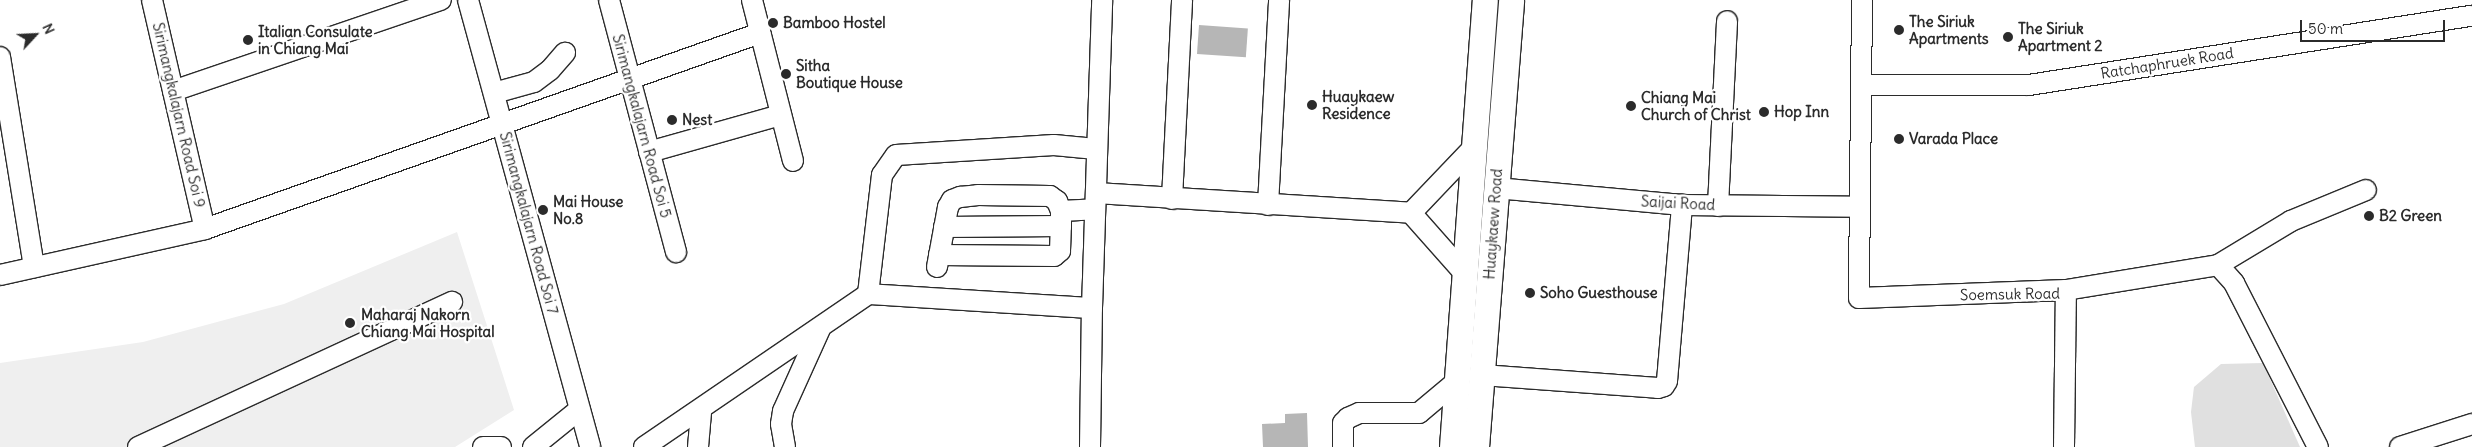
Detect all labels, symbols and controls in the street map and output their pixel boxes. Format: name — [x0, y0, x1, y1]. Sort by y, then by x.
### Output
north arrow — [10, 10, 60, 60]
scale bar — [2302, 10, 2447, 42]
place label: The Siriuk Apartments — [1909, 12, 1989, 47]
place label: Bamboo Hostel — [783, 14, 886, 32]
marker: Bamboo Hostel — [767, 17, 779, 29]
place label: The Siriuk Apartment 2 — [2018, 19, 2103, 54]
text: 50 m — [2308, 19, 2343, 38]
text: N — [38, 20, 59, 37]
street label: Sirimangkalajarn Road Soi 9 — [149, 21, 209, 209]
place label: Italian Consulate in Chiang Mai — [258, 22, 373, 57]
marker: The Siriuk Apartments — [1893, 24, 1905, 36]
marker: The Siriuk Apartment 2 — [2002, 31, 2014, 43]
street label: Sirimangkalajarn Road Soi 5 — [609, 32, 675, 220]
marker: Italian Consulate in Chiang Mai — [242, 34, 254, 46]
street label: Ratchaphruek Road — [2099, 44, 2235, 82]
place label: Sitha Boutique House — [796, 56, 903, 91]
marker: Sitha Boutique House — [780, 68, 792, 80]
place label: Huaykaew Residence — [1322, 87, 1394, 122]
place label: Chiang Mai Church of Christ — [1641, 88, 1751, 123]
marker: Huaykaew Residence — [1306, 99, 1318, 111]
marker: Chiang Mai Church of Christ — [1625, 100, 1637, 112]
place label: Hop Inn — [1774, 103, 1829, 121]
marker: Hop Inn — [1758, 106, 1770, 118]
place label: Nest — [682, 111, 712, 129]
marker: Nest — [666, 114, 678, 126]
street label: Sirimangkalajarn Road Soi 7 — [496, 130, 562, 316]
place label: Varada Place — [1909, 130, 1998, 148]
marker: Varada Place — [1893, 133, 1905, 145]
street label: Huaykaew Road — [1480, 168, 1506, 280]
place label: Mai House No.8 — [553, 192, 623, 227]
street label: Saijai Road — [1640, 192, 1716, 214]
marker: Mai House No.8 — [537, 204, 549, 216]
place label: B2 Green — [2379, 207, 2442, 225]
marker: B2 Green — [2363, 210, 2375, 222]
place label: Soho Guesthouse — [1540, 284, 1658, 302]
street label: Soemsuk Road — [1960, 284, 2060, 304]
marker: Soho Guesthouse — [1524, 287, 1536, 299]
place label: Maharaj Nakorn Chiang Mai Hospital — [361, 305, 495, 340]
marker: Maharaj Nakorn Chiang Mai Hospital — [343, 316, 357, 330]

